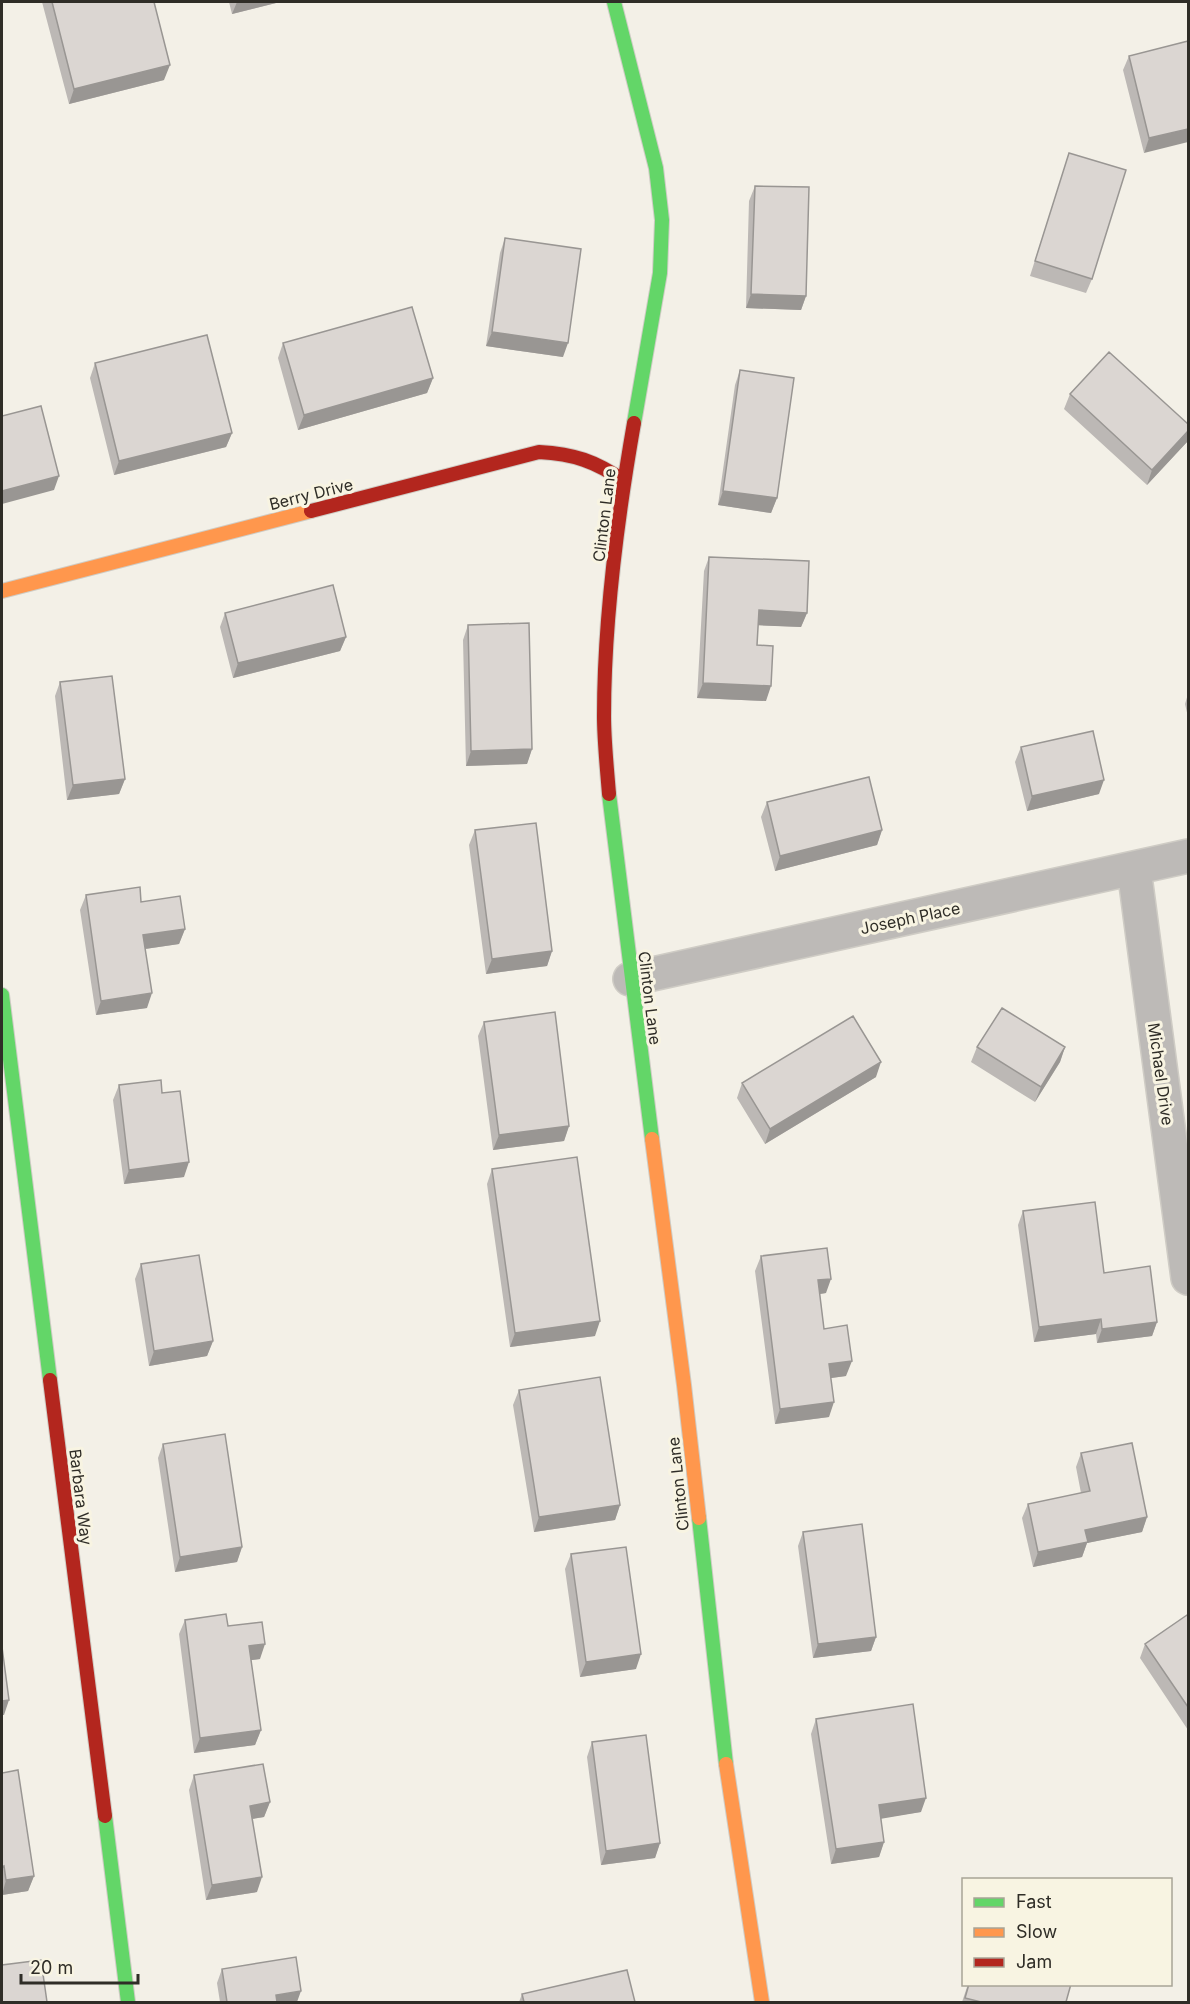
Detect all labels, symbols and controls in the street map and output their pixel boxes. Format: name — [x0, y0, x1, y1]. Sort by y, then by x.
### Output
street label: Clinton Lane — [588, 467, 620, 563]
street label: Berry Drive — [267, 474, 355, 514]
street label: Joseph Place — [858, 898, 962, 938]
street label: Clinton Lane — [634, 950, 666, 1046]
street label: Michael Drive — [1144, 1021, 1178, 1127]
street label: Clinton Lane — [663, 1436, 693, 1532]
street label: Barbara Way — [65, 1448, 97, 1546]
legend — [962, 1878, 1172, 1986]
text: Fast — [1016, 1891, 1052, 1912]
text: Slow — [1016, 1921, 1057, 1942]
scale bar — [21, 1947, 138, 1985]
text: Jam — [1016, 1951, 1052, 1972]
text: 20 m — [30, 1957, 73, 1978]

